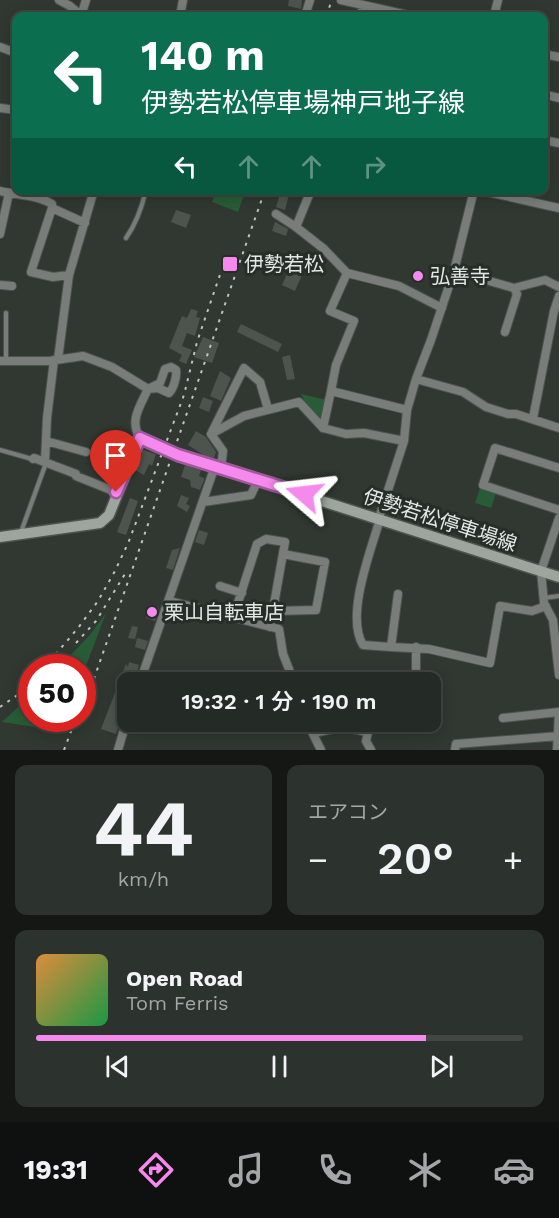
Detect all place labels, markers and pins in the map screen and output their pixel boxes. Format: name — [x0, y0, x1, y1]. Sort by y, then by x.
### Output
place label: 伊勢若松 — [244, 252, 324, 276]
marker: 伊勢若松 — [221, 255, 239, 273]
place label: 弘善寺 — [430, 264, 490, 288]
marker: 弘善寺 — [411, 269, 425, 283]
pin — [90, 430, 141, 492]
place label: 栗山自転車店 — [164, 600, 284, 624]
marker: 栗山自転車店 — [145, 605, 159, 619]

